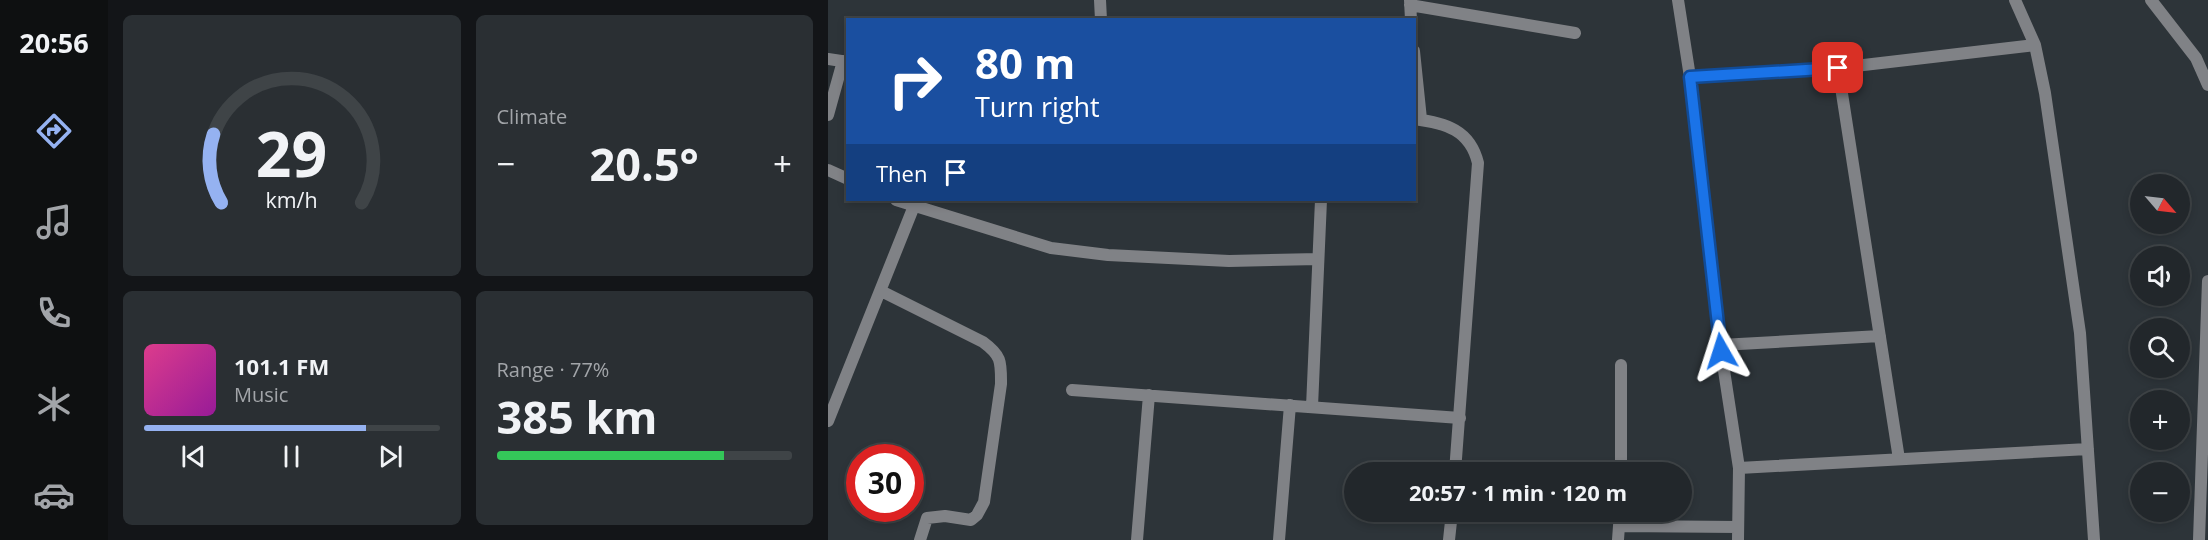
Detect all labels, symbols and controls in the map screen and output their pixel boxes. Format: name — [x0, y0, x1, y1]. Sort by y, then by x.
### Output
text: 20:56 — [19, 24, 89, 61]
text: 80 m — [975, 34, 1075, 91]
icon: right — [876, 42, 954, 120]
pin — [1812, 42, 1863, 93]
icon: arrive — [1821, 51, 1854, 84]
text: Turn right — [975, 88, 1100, 125]
text: Climate — [497, 103, 567, 130]
icon: directions — [33, 110, 75, 152]
text: 29 — [256, 110, 327, 195]
text: 20.5° — [590, 133, 699, 194]
text: − — [497, 141, 515, 186]
text: + — [773, 141, 792, 186]
icon: arrive — [939, 156, 972, 189]
text: Then — [876, 158, 927, 188]
north arrow — [2130, 174, 2190, 234]
map controls — [2130, 174, 2190, 522]
text: km/h — [266, 185, 318, 214]
icon: music — [33, 201, 75, 243]
button: sound — [2130, 246, 2190, 306]
icon: phone — [33, 292, 75, 334]
button: search — [2130, 318, 2190, 378]
position arrow — [1689, 319, 1753, 383]
text: 101.1 FM — [234, 351, 329, 381]
text: Range · 77% — [497, 356, 609, 383]
text: Music — [234, 381, 288, 408]
icon: climate — [33, 383, 75, 425]
text: 385 km — [497, 386, 657, 447]
button: + — [2130, 390, 2190, 450]
icon: previous — [177, 440, 210, 473]
icon: pause — [275, 440, 308, 473]
icon: next — [374, 440, 407, 473]
speed limit sign: 30 — [846, 444, 924, 522]
button: − — [2130, 462, 2190, 522]
icon: car — [33, 474, 75, 516]
text: 20:57 · 1 min · 120 m — [1409, 477, 1627, 507]

